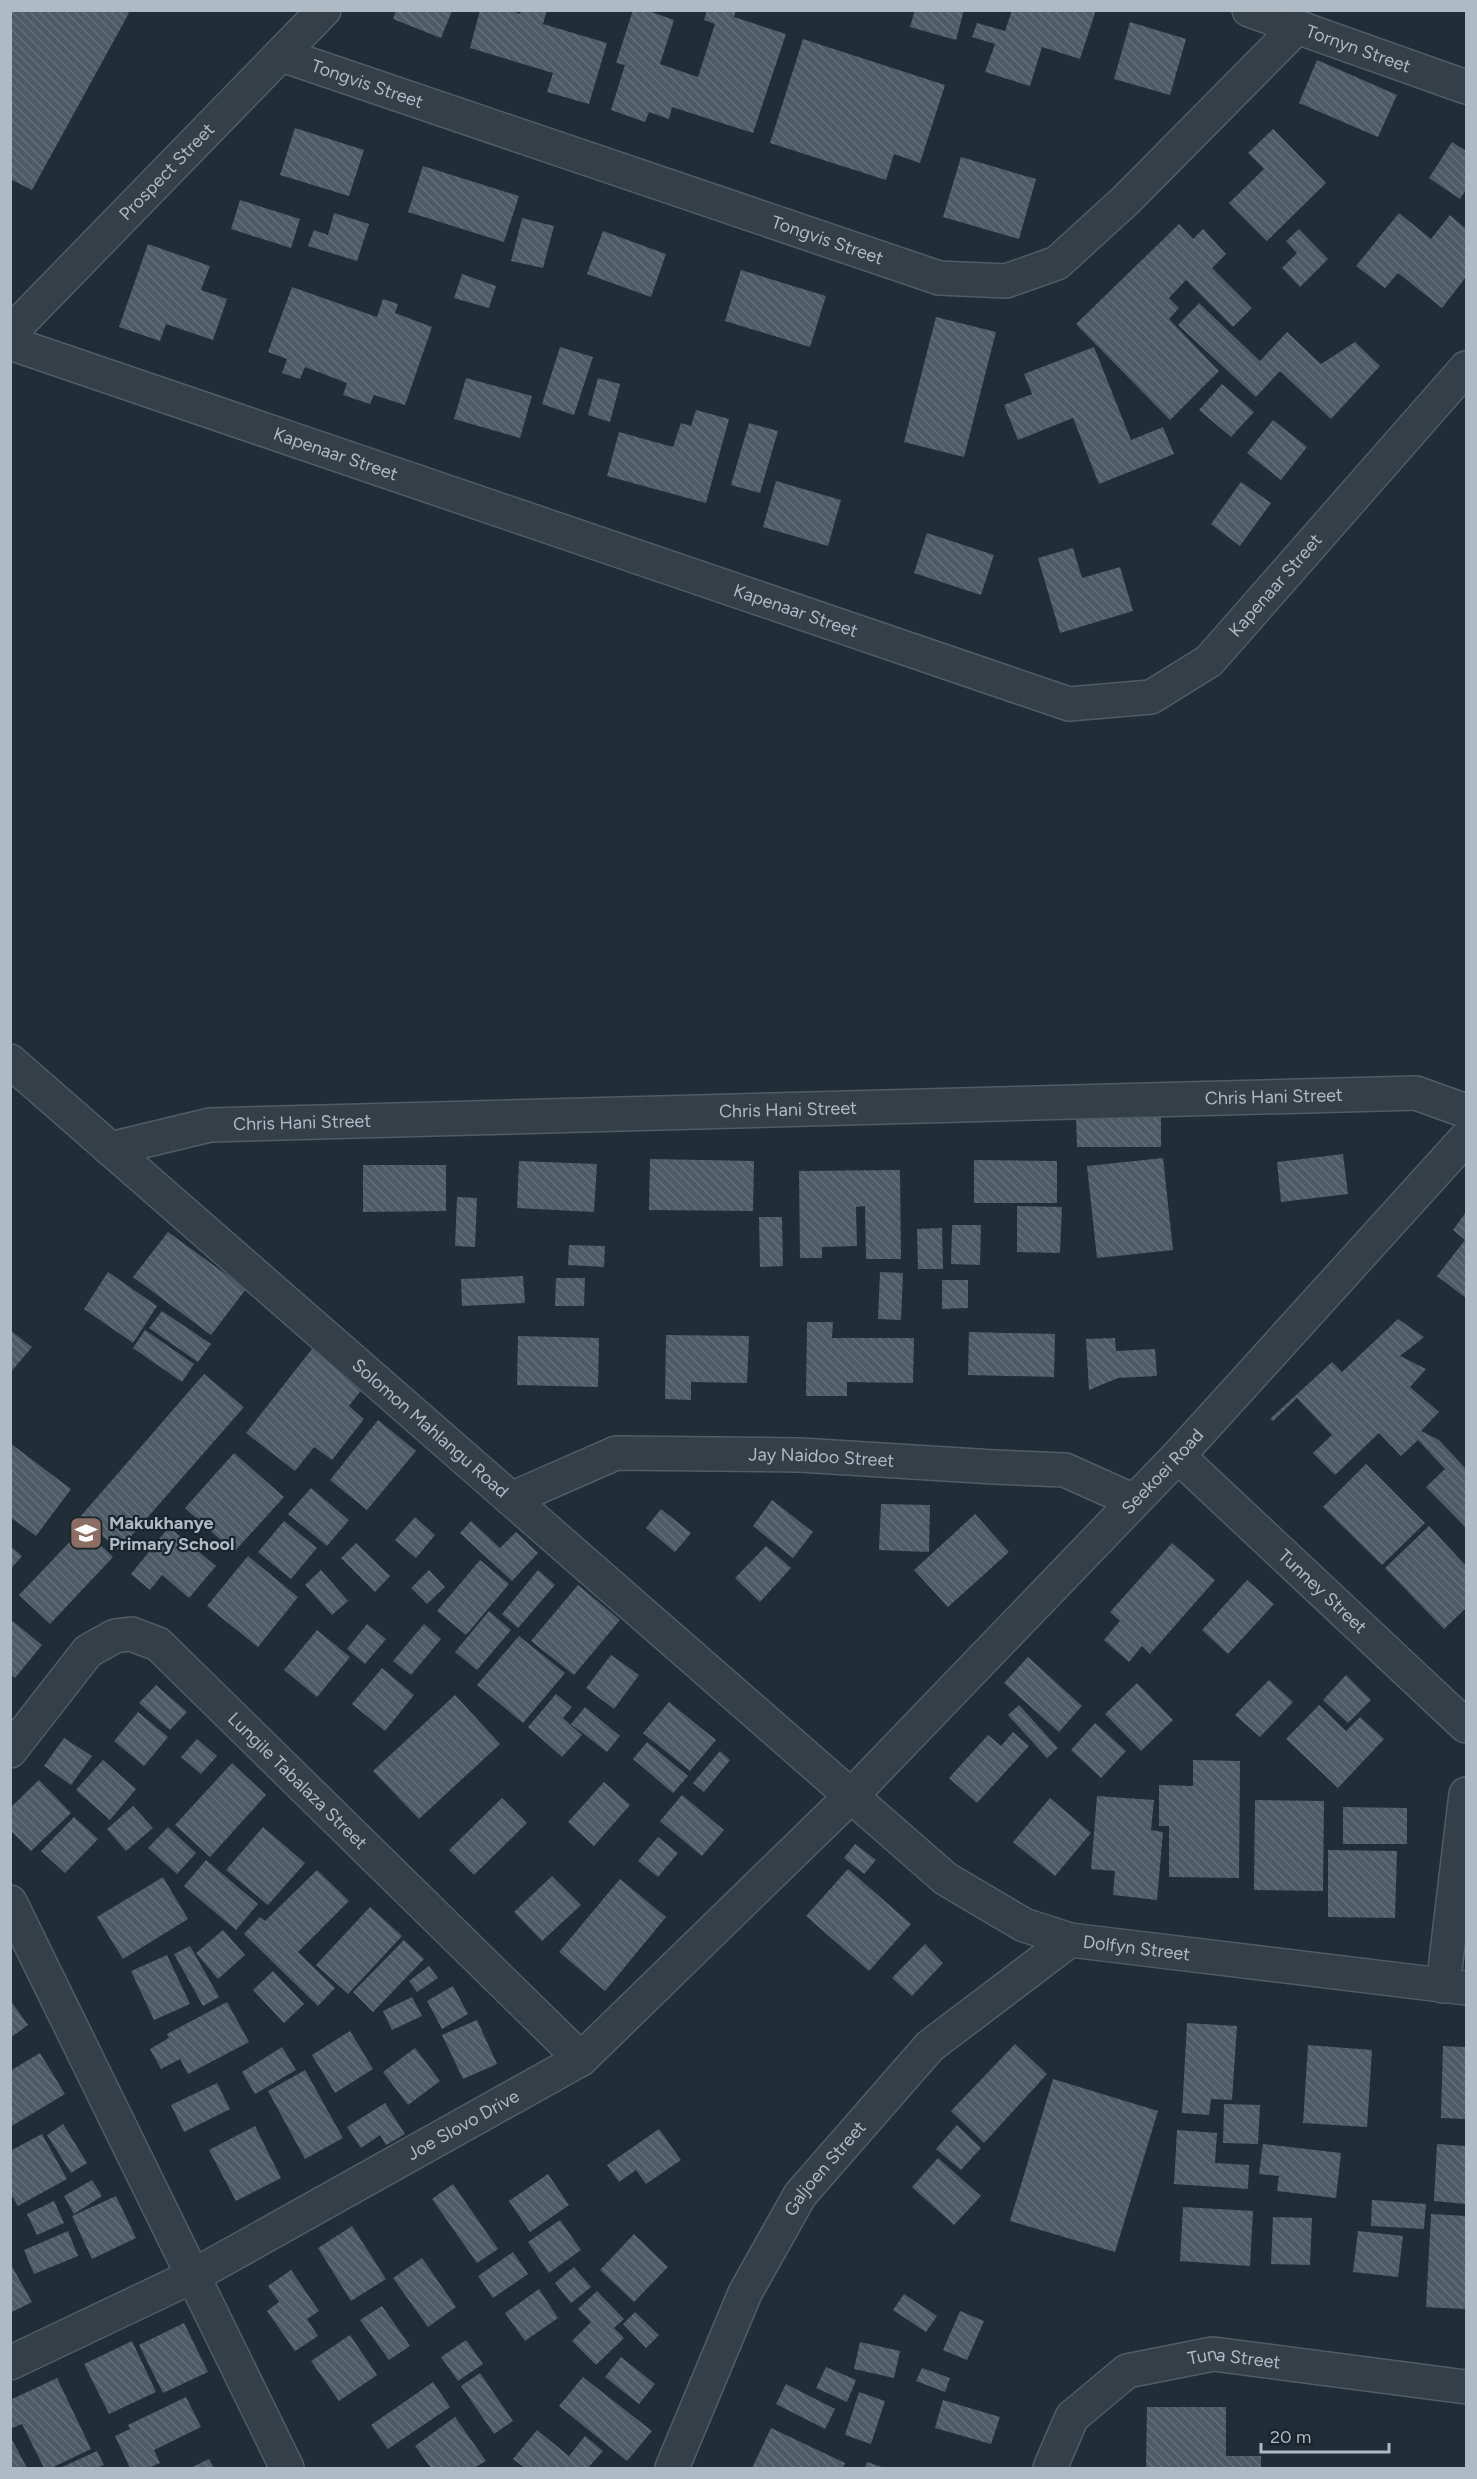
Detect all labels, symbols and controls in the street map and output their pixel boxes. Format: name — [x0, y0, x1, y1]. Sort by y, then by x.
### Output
street label: Tornyn Street — [1303, 20, 1414, 78]
street label: Tongvis Street — [308, 55, 426, 113]
street label: Prospect Street — [115, 118, 219, 225]
street label: Tongvis Street — [769, 211, 886, 269]
street label: Kapenaar Street — [271, 423, 401, 485]
street label: Kapenaar Street — [1224, 529, 1327, 641]
street label: Kapenaar Street — [731, 579, 861, 642]
street label: Chris Hani Street — [1205, 1084, 1343, 1110]
street label: Chris Hani Street — [719, 1097, 857, 1122]
street label: Chris Hani Street — [233, 1110, 372, 1135]
street label: Solomon Mahlangu Road — [347, 1354, 513, 1502]
street label: Seekoei Road — [1117, 1424, 1208, 1519]
street label: Jay Naidoo Street — [748, 1443, 895, 1472]
place label: Makukhanye Primary School — [109, 1512, 234, 1555]
school or university icon: Makukhanye Primary School — [68, 1515, 104, 1551]
street label: Tunney Street — [1274, 1545, 1371, 1638]
street label: Lungile Tabalaza Street — [223, 1708, 372, 1854]
street label: Dolfyn Street — [1082, 1931, 1192, 1965]
street label: Joe Slovo Drive — [403, 2085, 523, 2165]
street label: Galjoen Street — [779, 2116, 871, 2220]
street label: Tuna Street — [1186, 2343, 1282, 2374]
scale bar — [1261, 2416, 1388, 2454]
text: 20 m — [1270, 2426, 1311, 2448]

